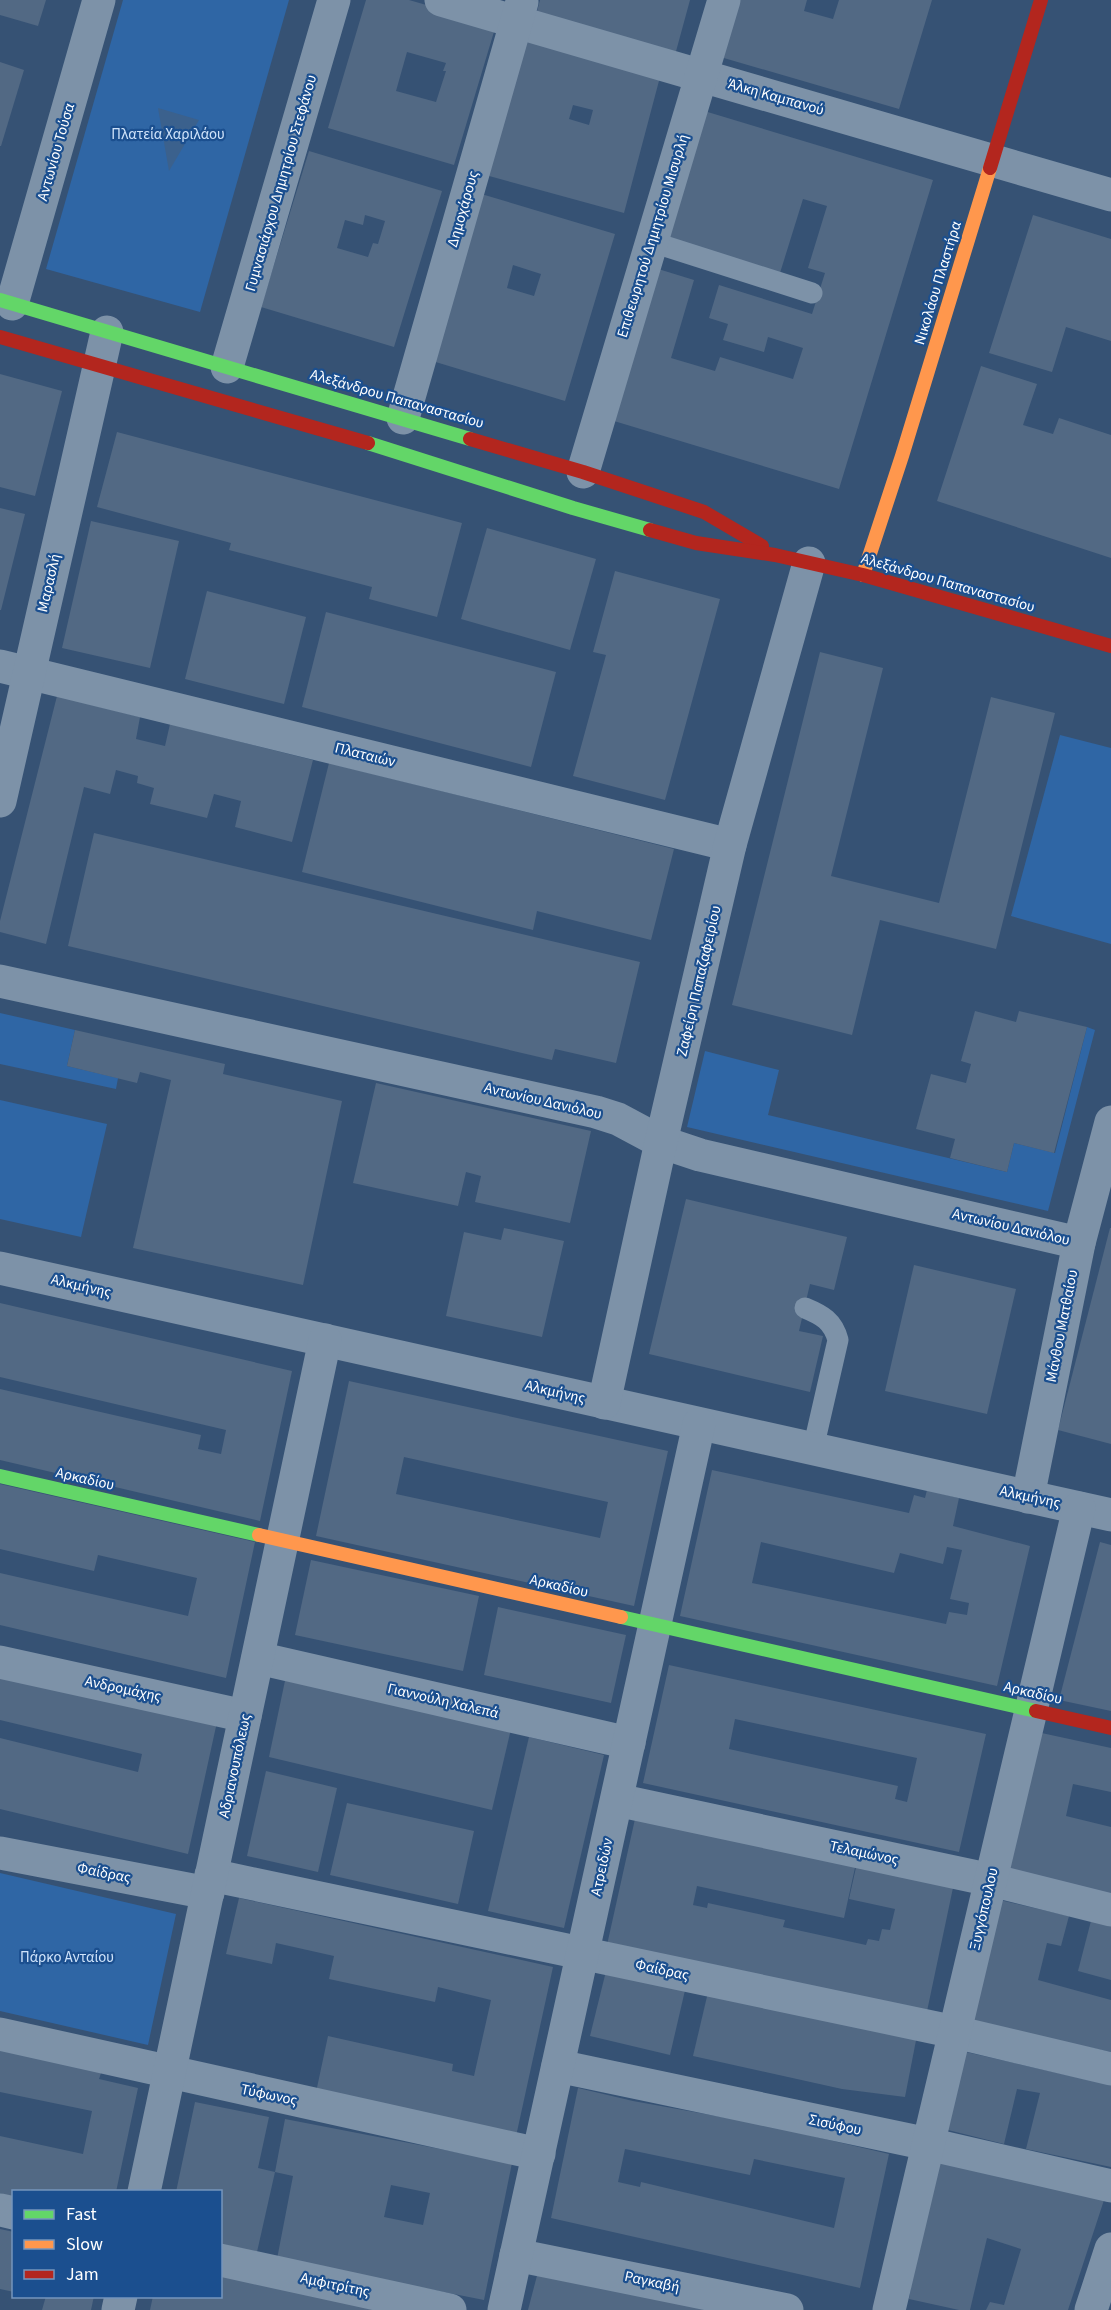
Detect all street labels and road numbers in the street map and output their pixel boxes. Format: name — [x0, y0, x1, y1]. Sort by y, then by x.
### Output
street label: Γυμνασιάρχου Δημητρίου Στεφάνου — [240, 72, 322, 294]
street label: Άλκη Καμπανού — [725, 73, 827, 121]
street label: Αντωνίου Τούσα — [32, 100, 80, 203]
street label: Επιθεωρητού Δημητρίου Μισυρλή — [612, 132, 694, 340]
street label: Δημοχάρους — [442, 168, 484, 250]
street label: Νικολάου Πλαστήρα — [909, 218, 967, 347]
street label: Αλεξάνδρου Παπαναστασίου — [308, 364, 486, 434]
street label: Αλεξάνδρου Παπαναστασίου — [859, 548, 1037, 618]
street label: Μαρασλή — [32, 552, 66, 614]
street label: Πλαταιών — [333, 737, 397, 773]
street label: Ζαφείρη Παπαζαφειρίου — [671, 904, 727, 1058]
street label: Αντωνίου Δανιόλου — [482, 1077, 604, 1125]
street label: Αντωνίου Δανιόλου — [950, 1203, 1072, 1251]
street label: Μάνθου Ματθαίου — [1041, 1268, 1083, 1384]
street label: Αλκμήνης — [49, 1269, 114, 1303]
street label: Αλκμήνης — [523, 1375, 588, 1409]
street label: Αρκαδίου — [54, 1462, 116, 1496]
street label: Αλκμήνης — [998, 1480, 1063, 1514]
street label: Αρκαδίου — [528, 1569, 590, 1603]
street label: Ανδρομάχης — [83, 1671, 164, 1707]
street label: Αρκαδίου — [1002, 1676, 1064, 1710]
street label: Γιαννούλη Χαλεπά — [385, 1678, 501, 1724]
street label: Αδριανουπόλεως — [214, 1711, 256, 1820]
street label: Τελαμώνος — [828, 1835, 901, 1871]
street label: Ατρειδών — [586, 1836, 618, 1898]
street label: Φαίδρας — [75, 1858, 133, 1889]
street label: Ξυγγόπουλου — [964, 1866, 1004, 1952]
street label: Φαίδρας — [633, 1954, 691, 1986]
street label: Τύφωνος — [239, 2079, 300, 2111]
street label: Σισύφου — [807, 2109, 863, 2141]
street label: Ραγκαβή — [623, 2266, 681, 2298]
street label: Αμφιτρίτης — [298, 2267, 372, 2303]

